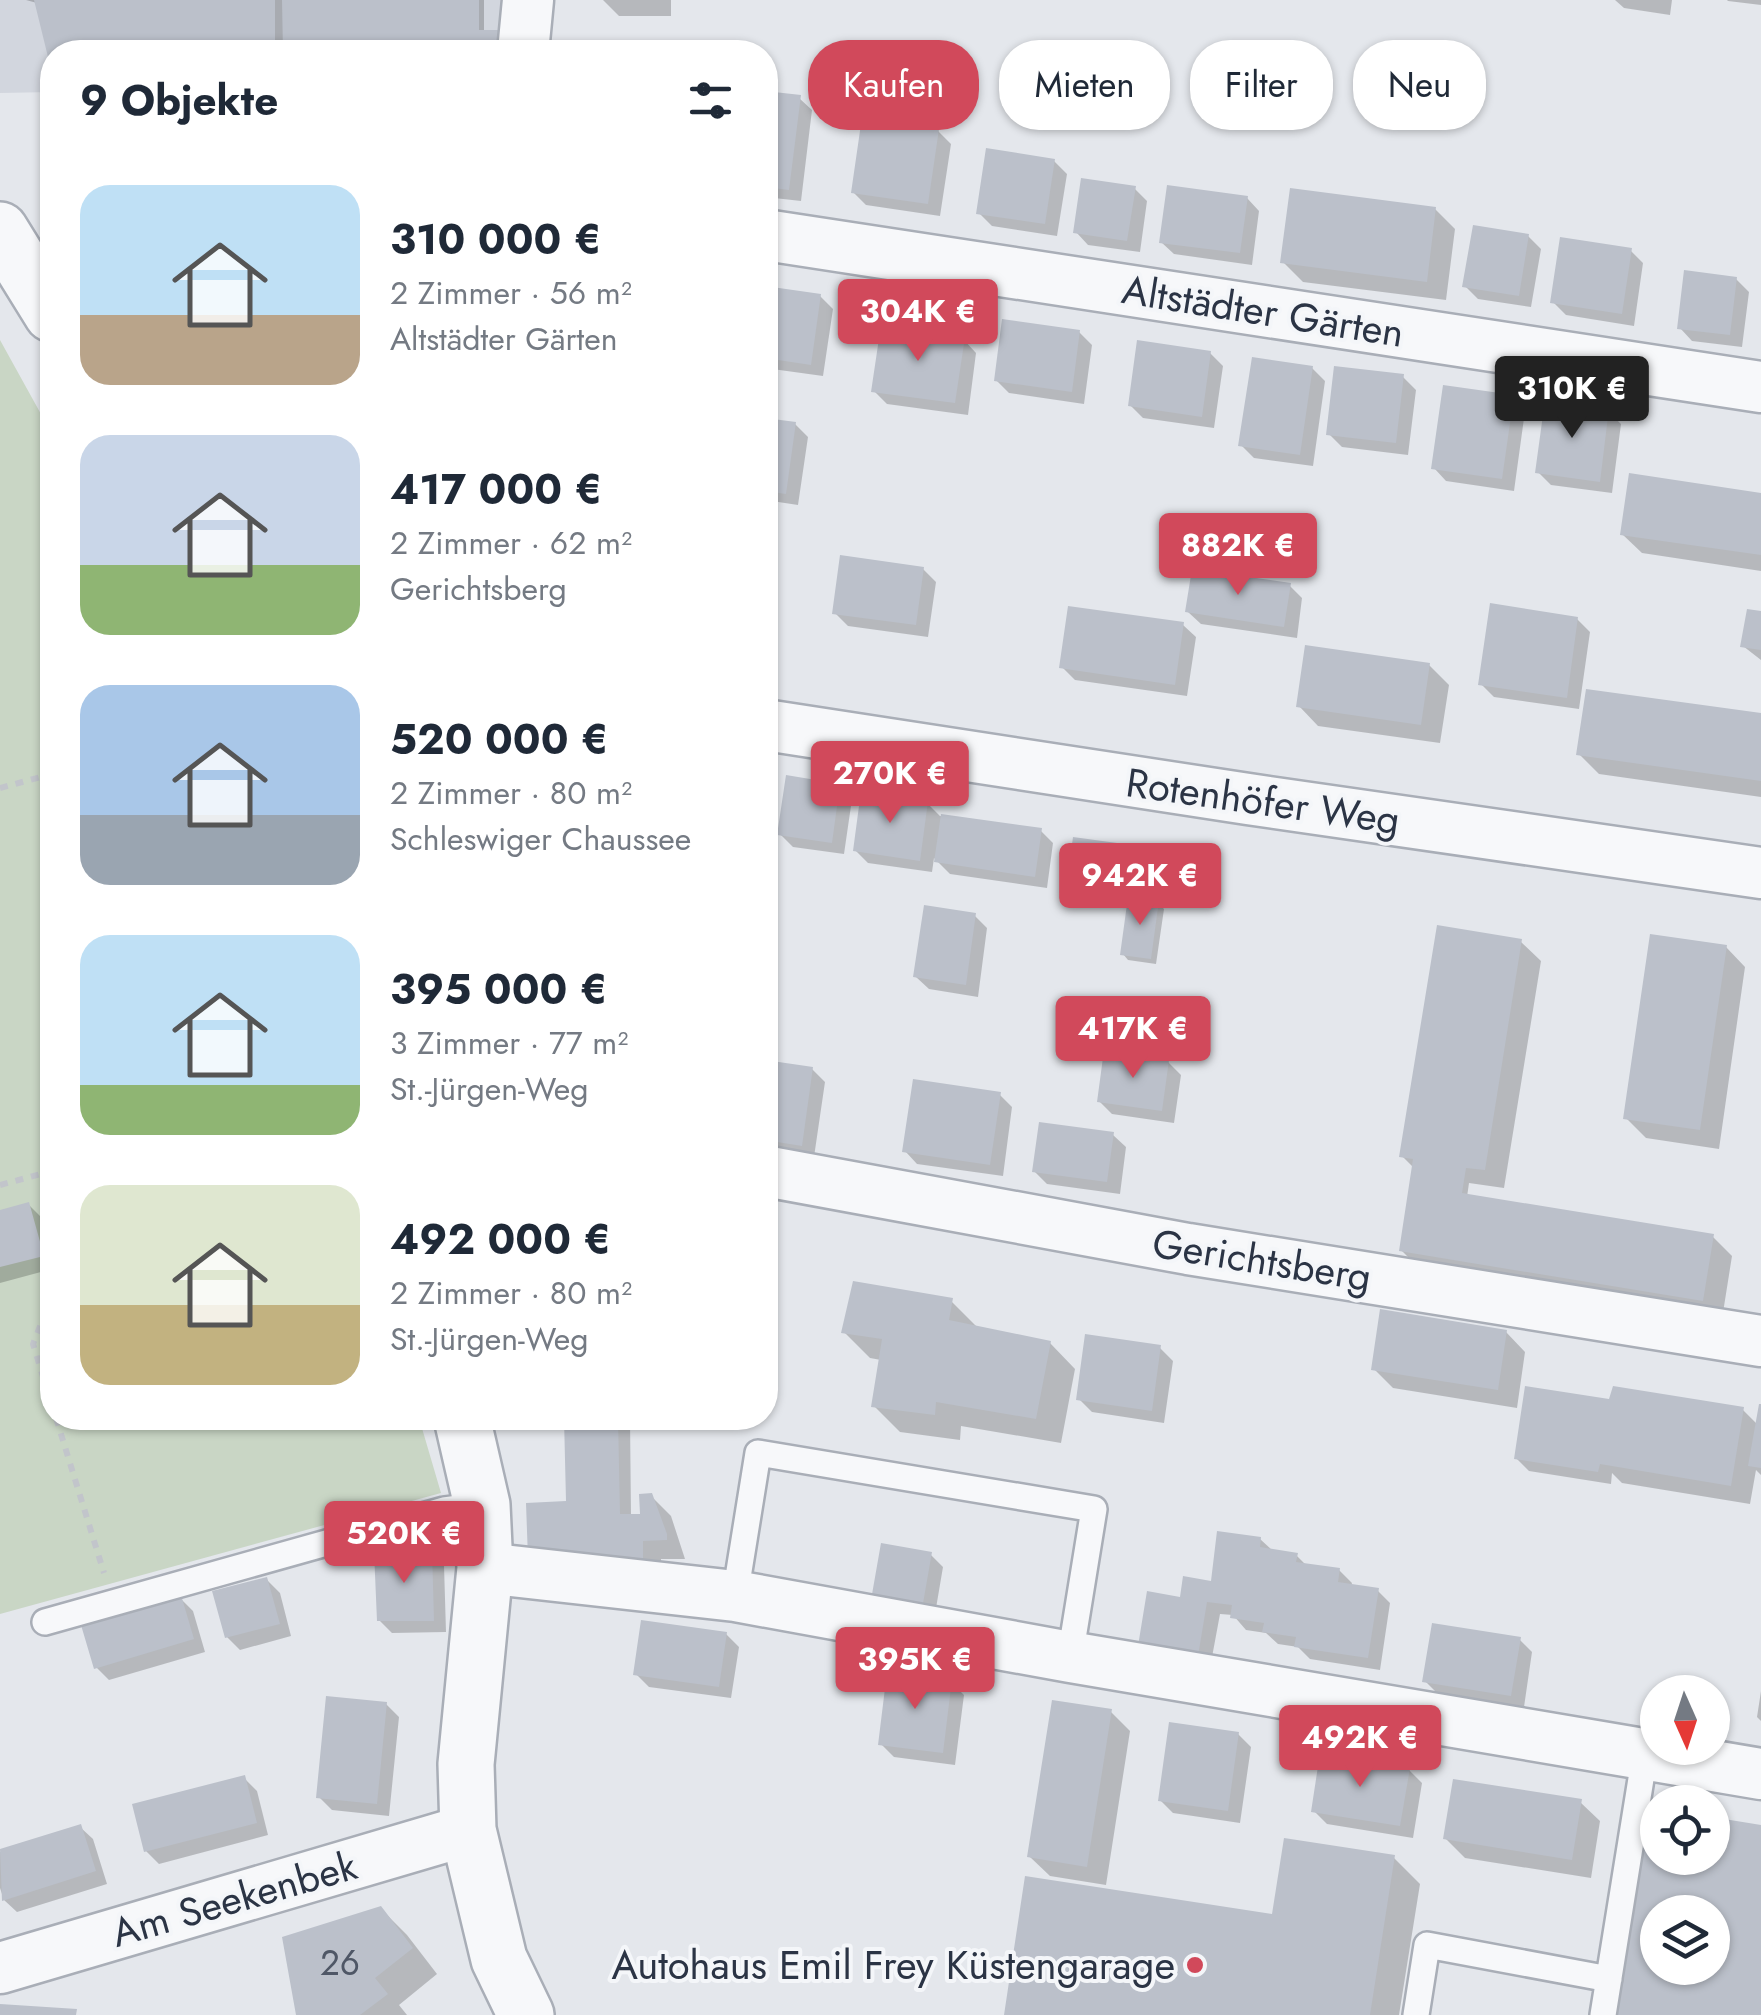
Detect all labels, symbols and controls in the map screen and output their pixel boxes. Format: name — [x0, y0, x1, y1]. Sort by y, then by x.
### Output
chip: Kaufen — [808, 40, 979, 130]
chip: Mieten — [999, 40, 1170, 130]
chip: Filter — [1190, 40, 1333, 130]
chip: Neu — [1353, 40, 1486, 130]
text: 9 Objekte — [80, 70, 278, 131]
icon: filters — [683, 73, 738, 128]
text: 310 000 € — [390, 209, 601, 270]
icon: home — [160, 225, 280, 345]
street label: Altstädter Gärten — [1118, 260, 1408, 362]
text: 2 Zimmer · 56 m² — [390, 270, 632, 316]
pin: 304K € — [837, 279, 999, 364]
text: 304K € — [860, 288, 976, 334]
text: Altstädter Gärten — [390, 316, 618, 362]
pin: 310K € — [1491, 356, 1653, 441]
text: 310K € — [1517, 365, 1627, 411]
text: 417 000 € — [390, 459, 602, 520]
icon: home — [160, 475, 280, 595]
pin: 882K € — [1157, 513, 1319, 598]
text: 2 Zimmer · 62 m² — [390, 520, 632, 566]
text: 882K € — [1181, 522, 1295, 568]
text: Gerichtsberg — [390, 566, 567, 612]
text: 520 000 € — [390, 709, 609, 770]
icon: home — [160, 725, 280, 845]
pin: 270K € — [809, 741, 971, 826]
text: 270K € — [833, 750, 947, 796]
street label: Rotenhöfer Weg — [1122, 753, 1404, 849]
text: 2 Zimmer · 80 m² — [390, 770, 632, 816]
text: Schleswiger Chaussee — [390, 816, 691, 862]
pin: 942K € — [1059, 843, 1221, 928]
text: 942K € — [1081, 852, 1199, 898]
text: 395 000 € — [390, 959, 607, 1020]
icon: home — [160, 975, 280, 1095]
pin: 417K € — [1052, 996, 1214, 1081]
text: 417K € — [1078, 1005, 1188, 1051]
text: 3 Zimmer · 77 m² — [390, 1020, 628, 1066]
text: St.-Jürgen-Weg — [390, 1066, 589, 1112]
text: 492 000 € — [390, 1209, 611, 1270]
street label: Gerichtsberg — [1148, 1214, 1376, 1306]
icon: home — [160, 1225, 280, 1345]
text: 2 Zimmer · 80 m² — [390, 1270, 632, 1316]
text: St.-Jürgen-Weg — [390, 1316, 589, 1362]
pin: 520K € — [323, 1501, 485, 1586]
text: 520K € — [346, 1510, 462, 1556]
pin: 395K € — [834, 1627, 996, 1712]
text: 395K € — [858, 1636, 972, 1682]
north arrow — [1640, 1675, 1730, 1765]
map controls — [1640, 1675, 1730, 1985]
pin: 492K € — [1279, 1705, 1441, 1790]
text: 492K € — [1301, 1714, 1419, 1760]
button: locate — [1640, 1785, 1730, 1875]
street label: Am Seekenbek — [105, 1836, 364, 1962]
button: layers — [1640, 1895, 1730, 1985]
place label: Autohaus Emil Frey Küstengarage — [612, 1936, 1175, 1994]
house number: 26 — [320, 1938, 360, 1988]
marker: Autohaus Emil Frey Küstengarage — [1184, 1954, 1206, 1976]

